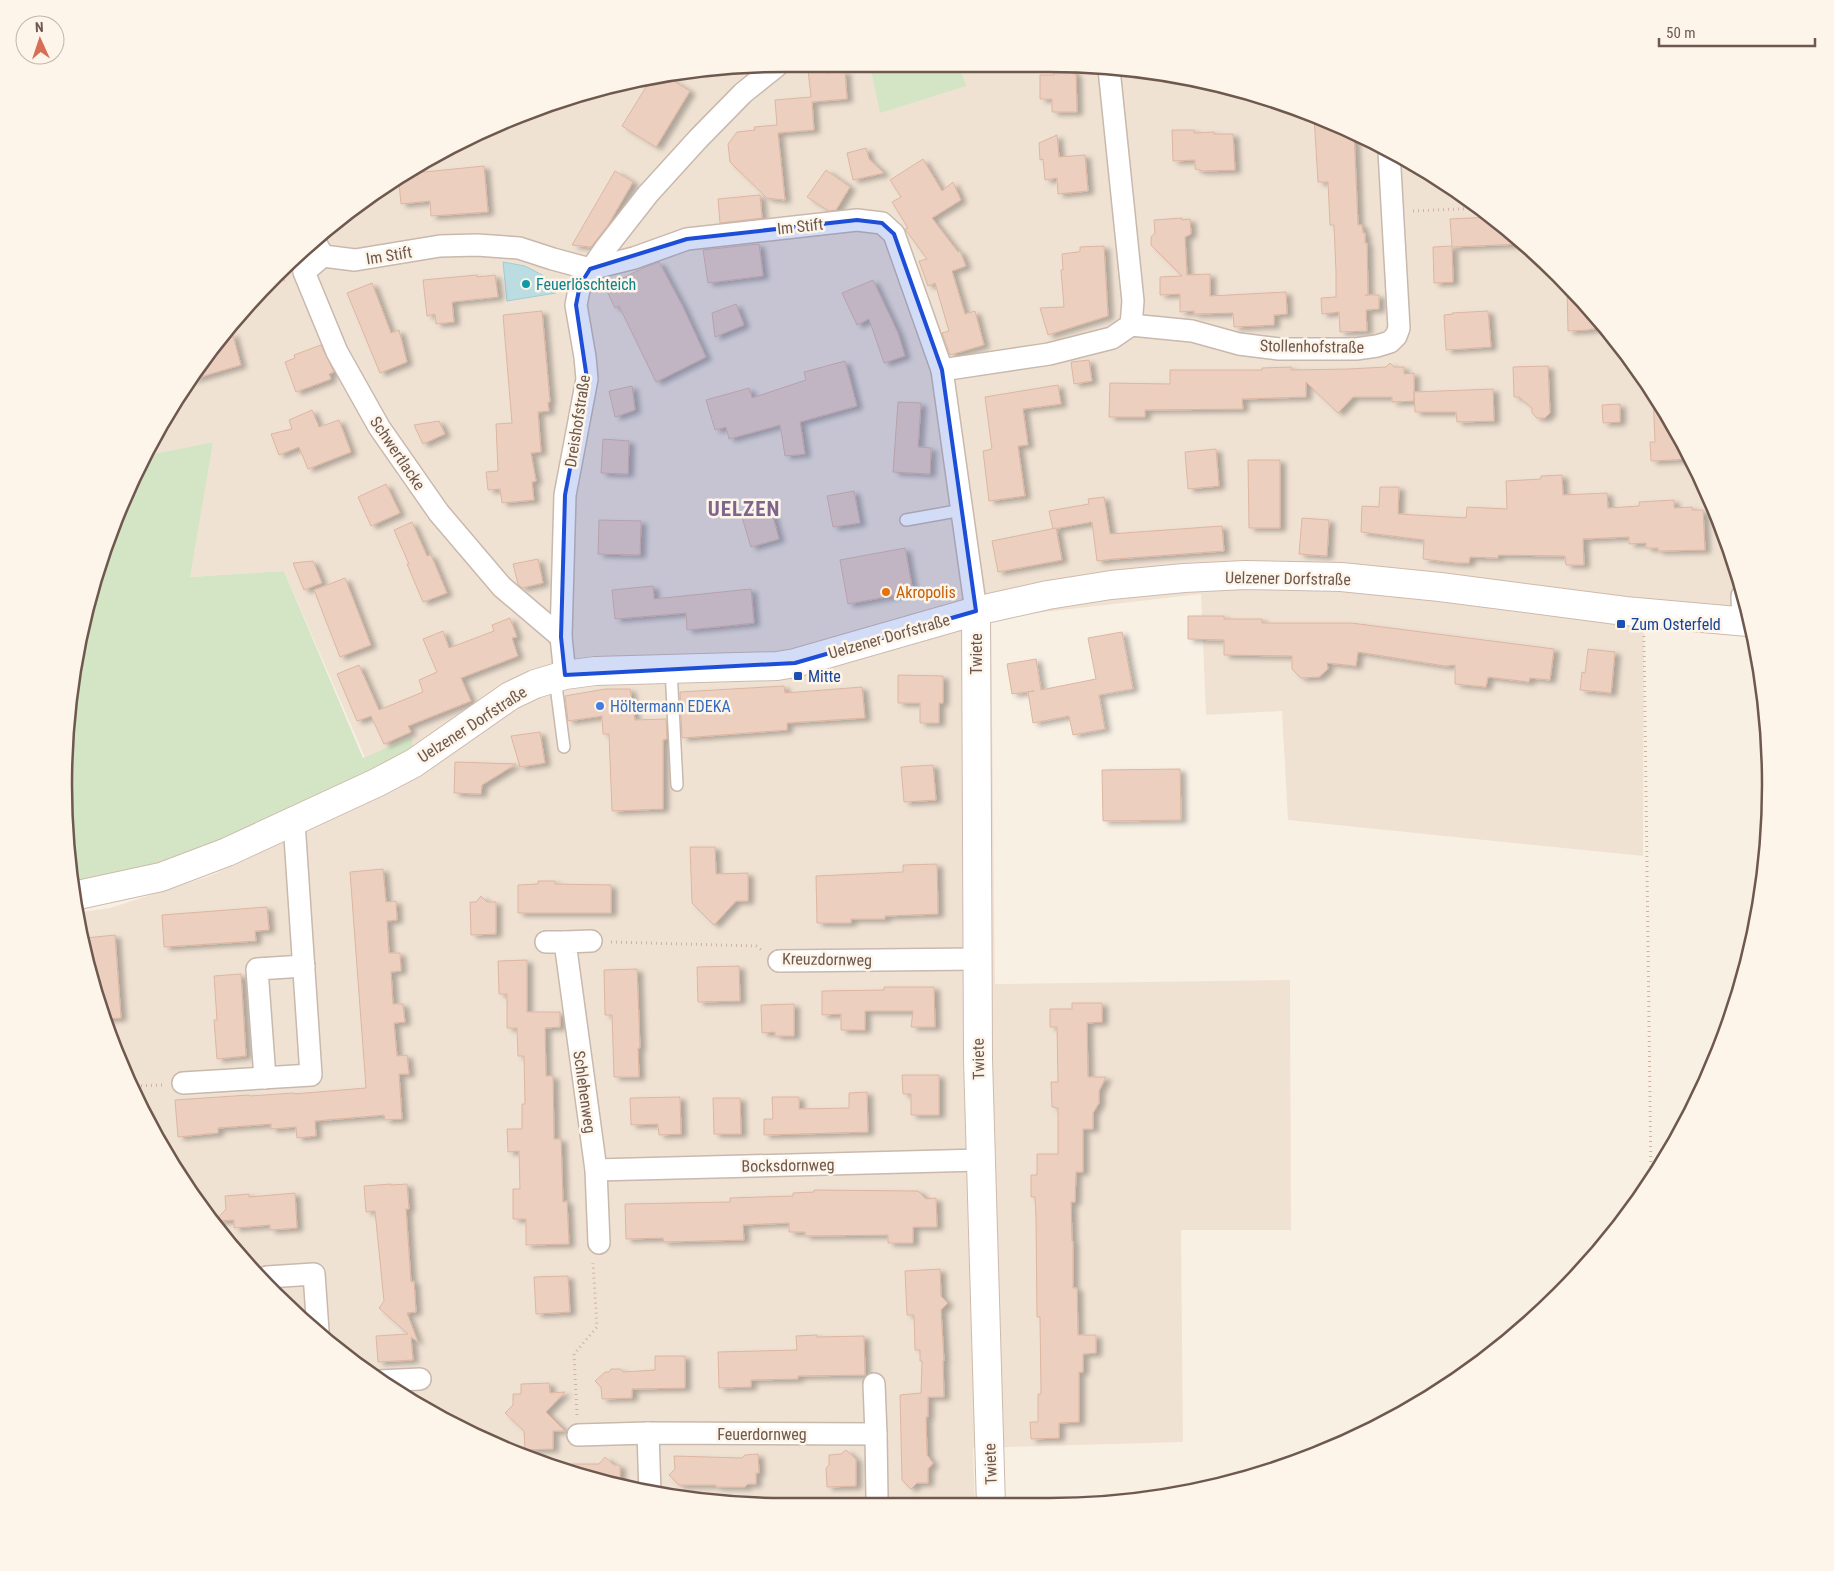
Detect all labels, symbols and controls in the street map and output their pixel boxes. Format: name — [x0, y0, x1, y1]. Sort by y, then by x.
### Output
north arrow — [15, 15, 65, 65]
scale bar — [1659, 15, 1815, 47]
text: N — [35, 19, 44, 35]
text: 50 m — [1666, 24, 1696, 42]
street label: Im Stift — [776, 215, 824, 238]
street label: Im Stift — [365, 242, 414, 268]
place label: Feuerlöschteich — [536, 275, 636, 294]
marker: Feuerlöschteich — [520, 278, 532, 290]
street label: Stollenhofstraße — [1260, 336, 1364, 357]
street label: Dreishofstraße — [561, 374, 594, 469]
street label: Schwertlacke — [366, 413, 429, 494]
district label: UELZEN — [708, 497, 780, 521]
street label: Uelzener Dorfstraße — [1225, 568, 1351, 589]
place label: Akropolis — [896, 583, 956, 602]
marker: Akropolis — [880, 586, 892, 598]
street label: Uelzener Dorfstraße — [826, 610, 952, 663]
place label: Zum Osterfeld — [1631, 615, 1721, 634]
marker: Zum Osterfeld — [1615, 618, 1627, 630]
street label: Twiete — [967, 633, 986, 675]
place label: Mitte — [808, 667, 841, 686]
marker: Mitte — [792, 670, 804, 682]
street label: Uelzener Dorfstraße — [414, 682, 530, 767]
place label: Höltermann EDEKA — [610, 697, 731, 716]
marker: Höltermann EDEKA — [594, 700, 606, 712]
street label: Kreuzdornweg — [782, 949, 872, 970]
street label: Twiete — [969, 1038, 988, 1080]
street label: Schlehenweg — [569, 1049, 600, 1135]
street label: Bocksdornweg — [741, 1155, 835, 1176]
street label: Feuerdornweg — [717, 1425, 807, 1444]
street label: Twiete — [980, 1443, 1001, 1485]

